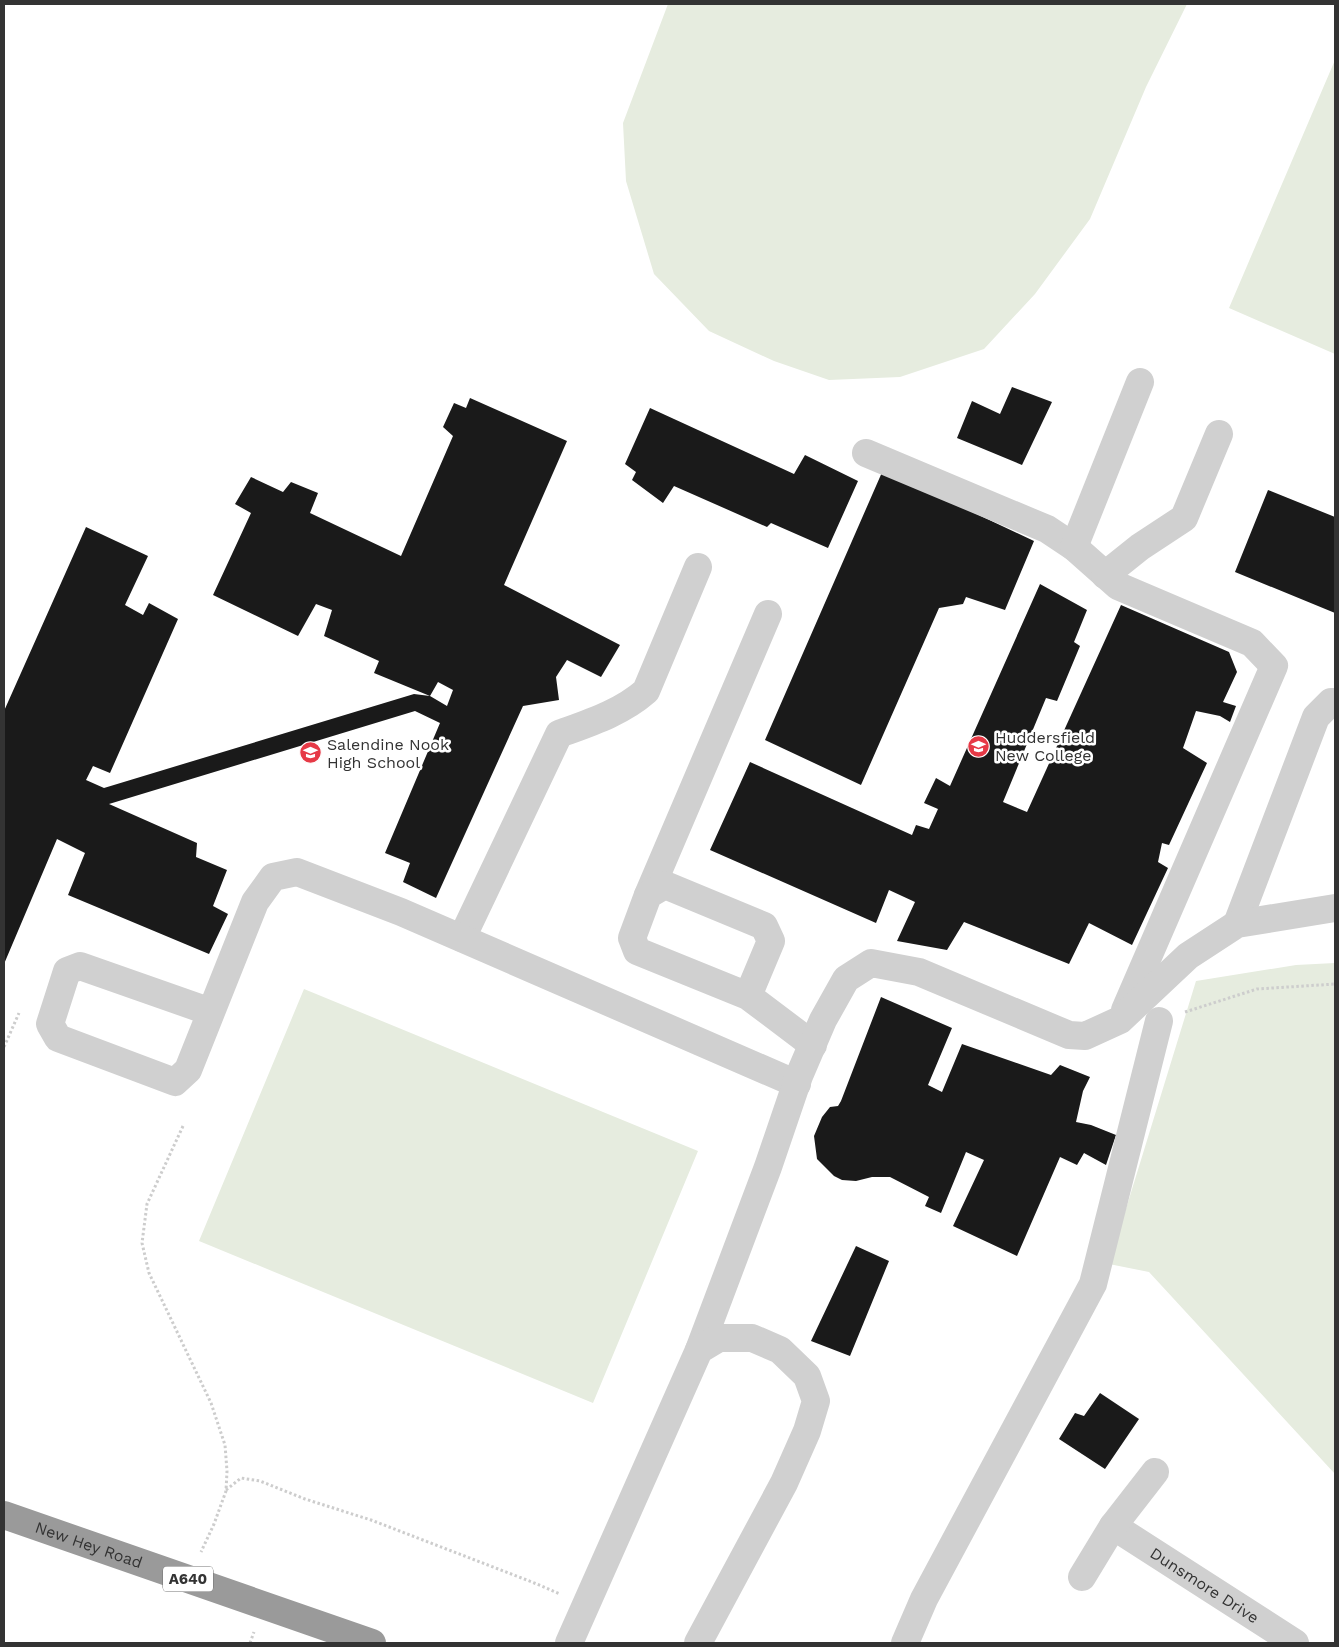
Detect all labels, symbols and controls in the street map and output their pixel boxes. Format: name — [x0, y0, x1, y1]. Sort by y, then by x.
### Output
place label: Huddersfield New College — [995, 728, 1095, 765]
school or university icon: Huddersfield New College — [967, 734, 991, 758]
place label: Salendine Nook High School — [327, 735, 449, 772]
school or university icon: Salendine Nook High School — [299, 741, 323, 765]
street label: New Hey Road — [33, 1518, 145, 1572]
street label: Dunsmore Drive — [1147, 1543, 1262, 1627]
road number: A640 — [163, 1566, 213, 1592]

